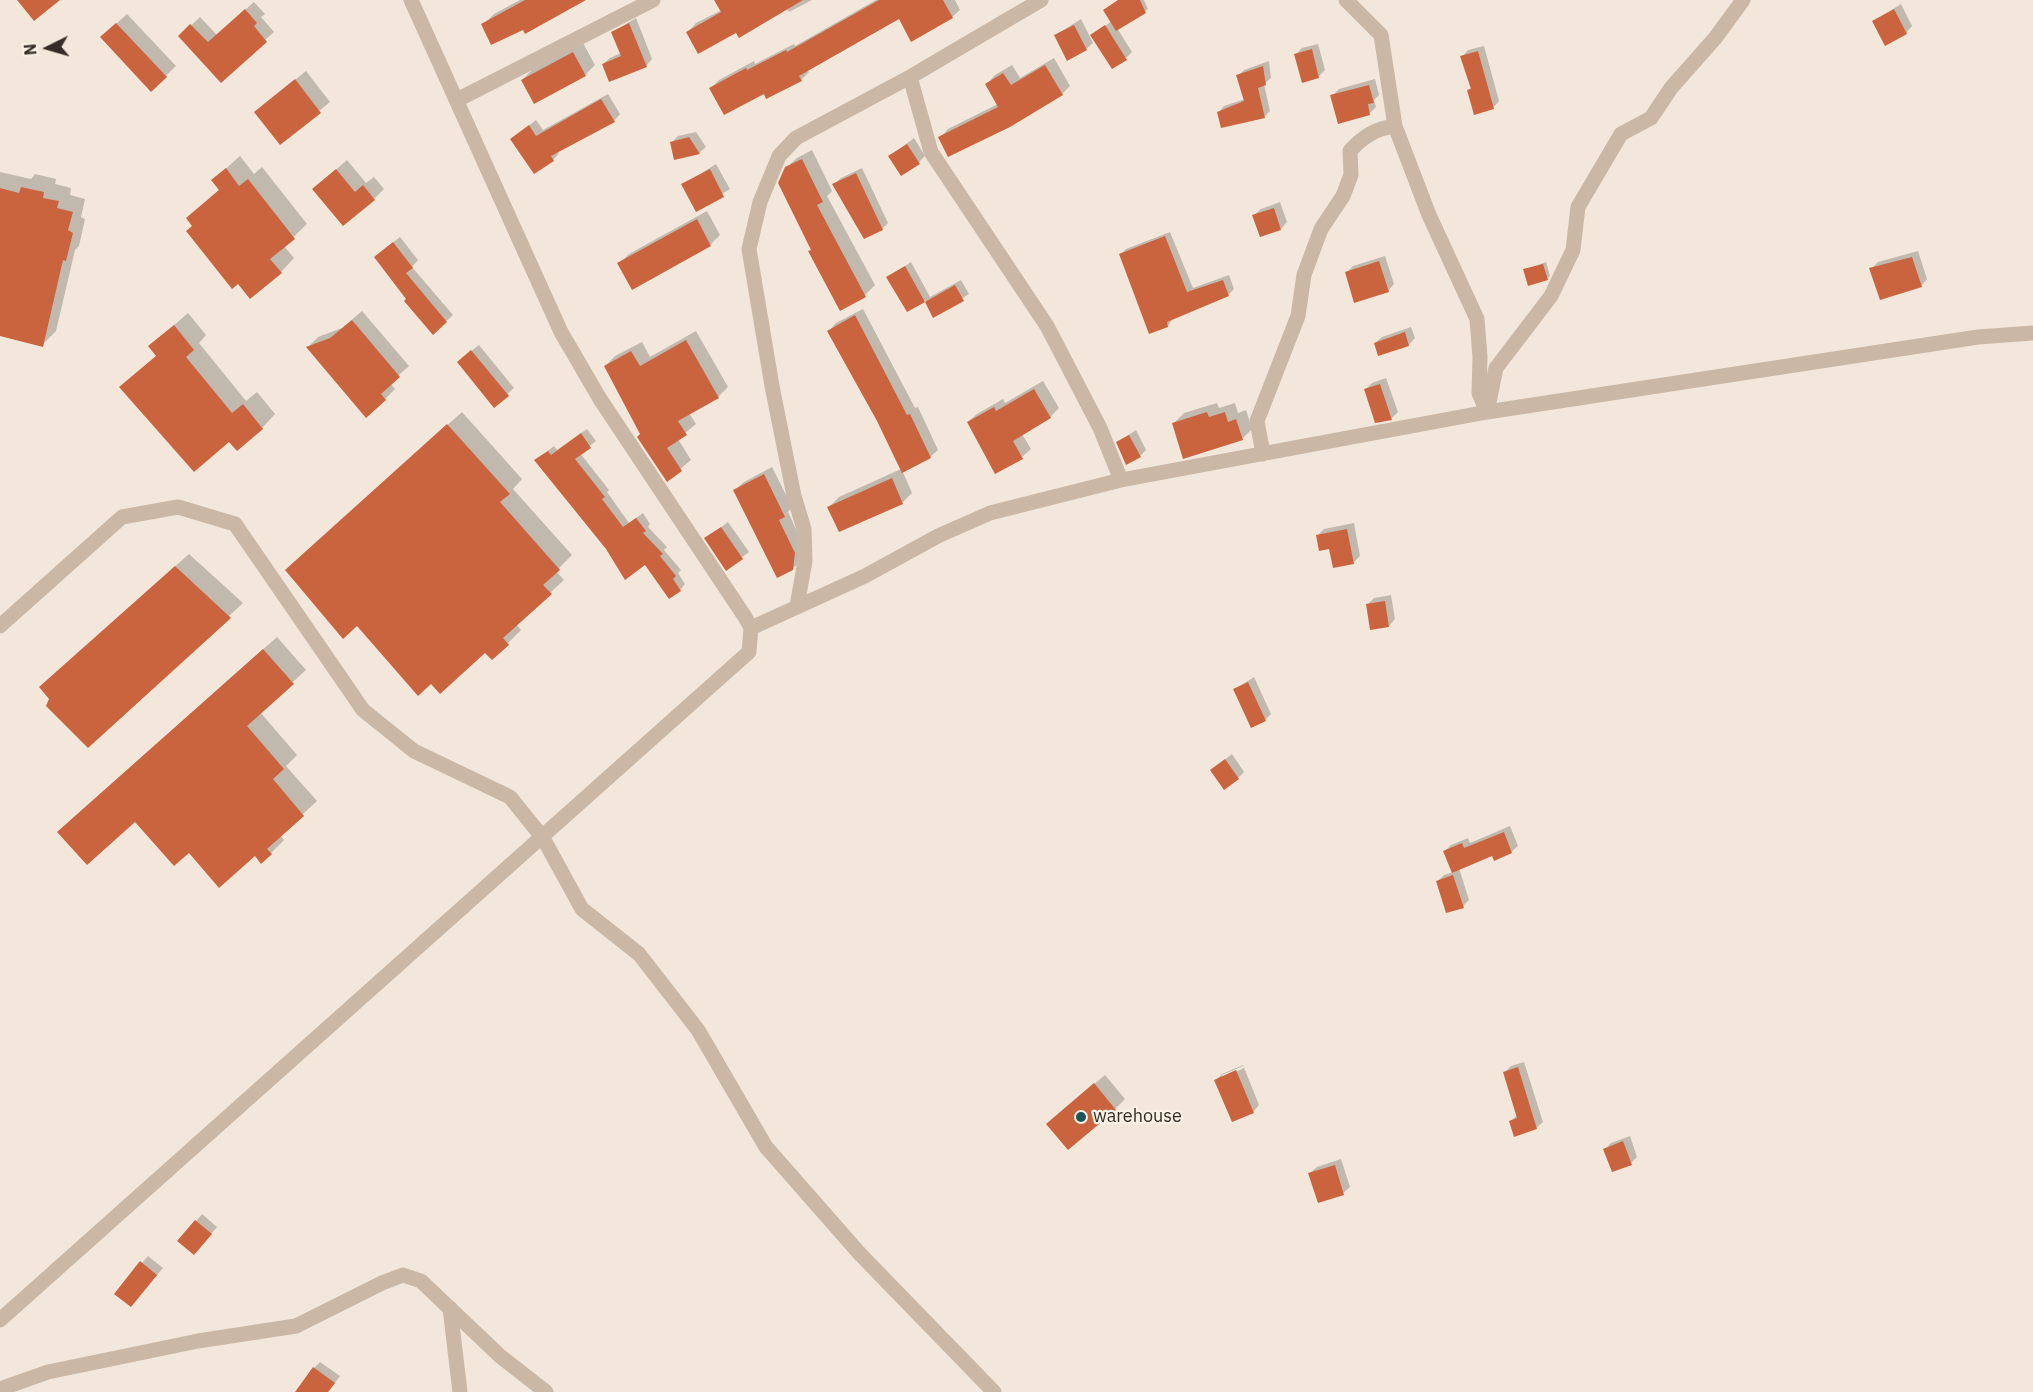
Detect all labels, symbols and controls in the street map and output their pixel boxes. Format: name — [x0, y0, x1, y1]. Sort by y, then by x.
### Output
north arrow — [18, 18, 78, 78]
text: N — [20, 43, 41, 56]
place label: warehouse — [1093, 1106, 1182, 1128]
marker: warehouse — [1074, 1110, 1088, 1124]

